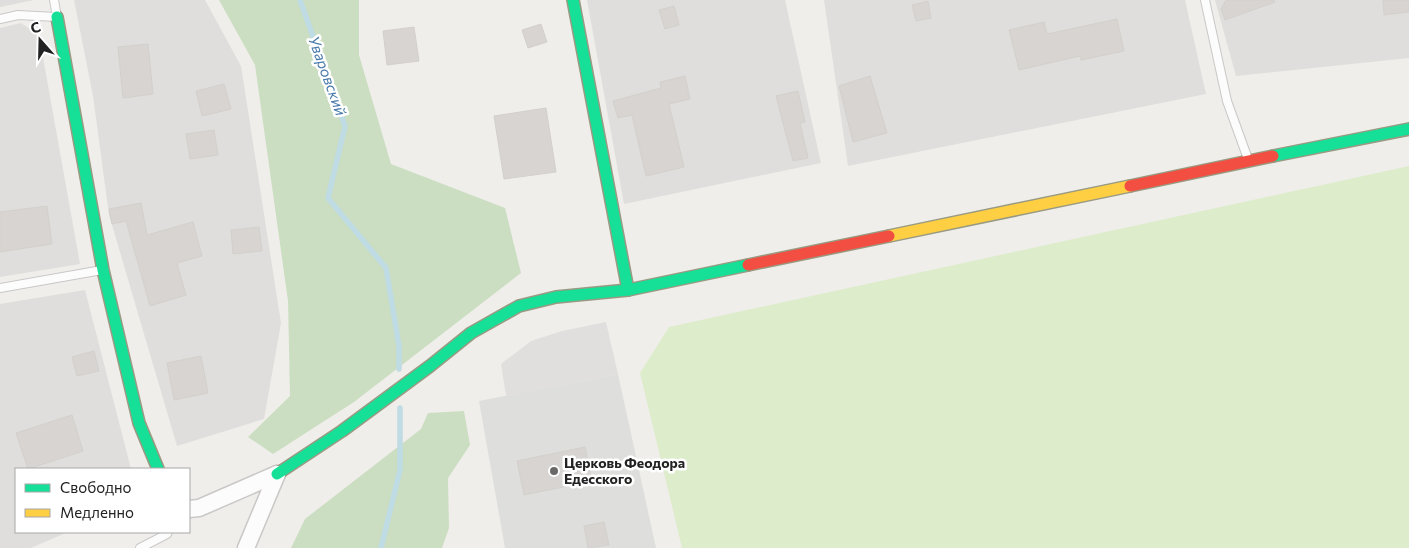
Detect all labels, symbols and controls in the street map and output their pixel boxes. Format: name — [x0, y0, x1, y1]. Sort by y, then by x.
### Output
north arrow — [15, 15, 65, 65]
text: С — [28, 18, 43, 37]
water label: Уваровский — [305, 33, 351, 118]
place label: Церковь Феодора Едесского — [564, 454, 685, 487]
marker: Церковь Феодора Едесского — [548, 465, 560, 477]
legend — [15, 468, 190, 533]
text: Свободно — [60, 478, 131, 496]
text: Медленно — [60, 503, 134, 521]

